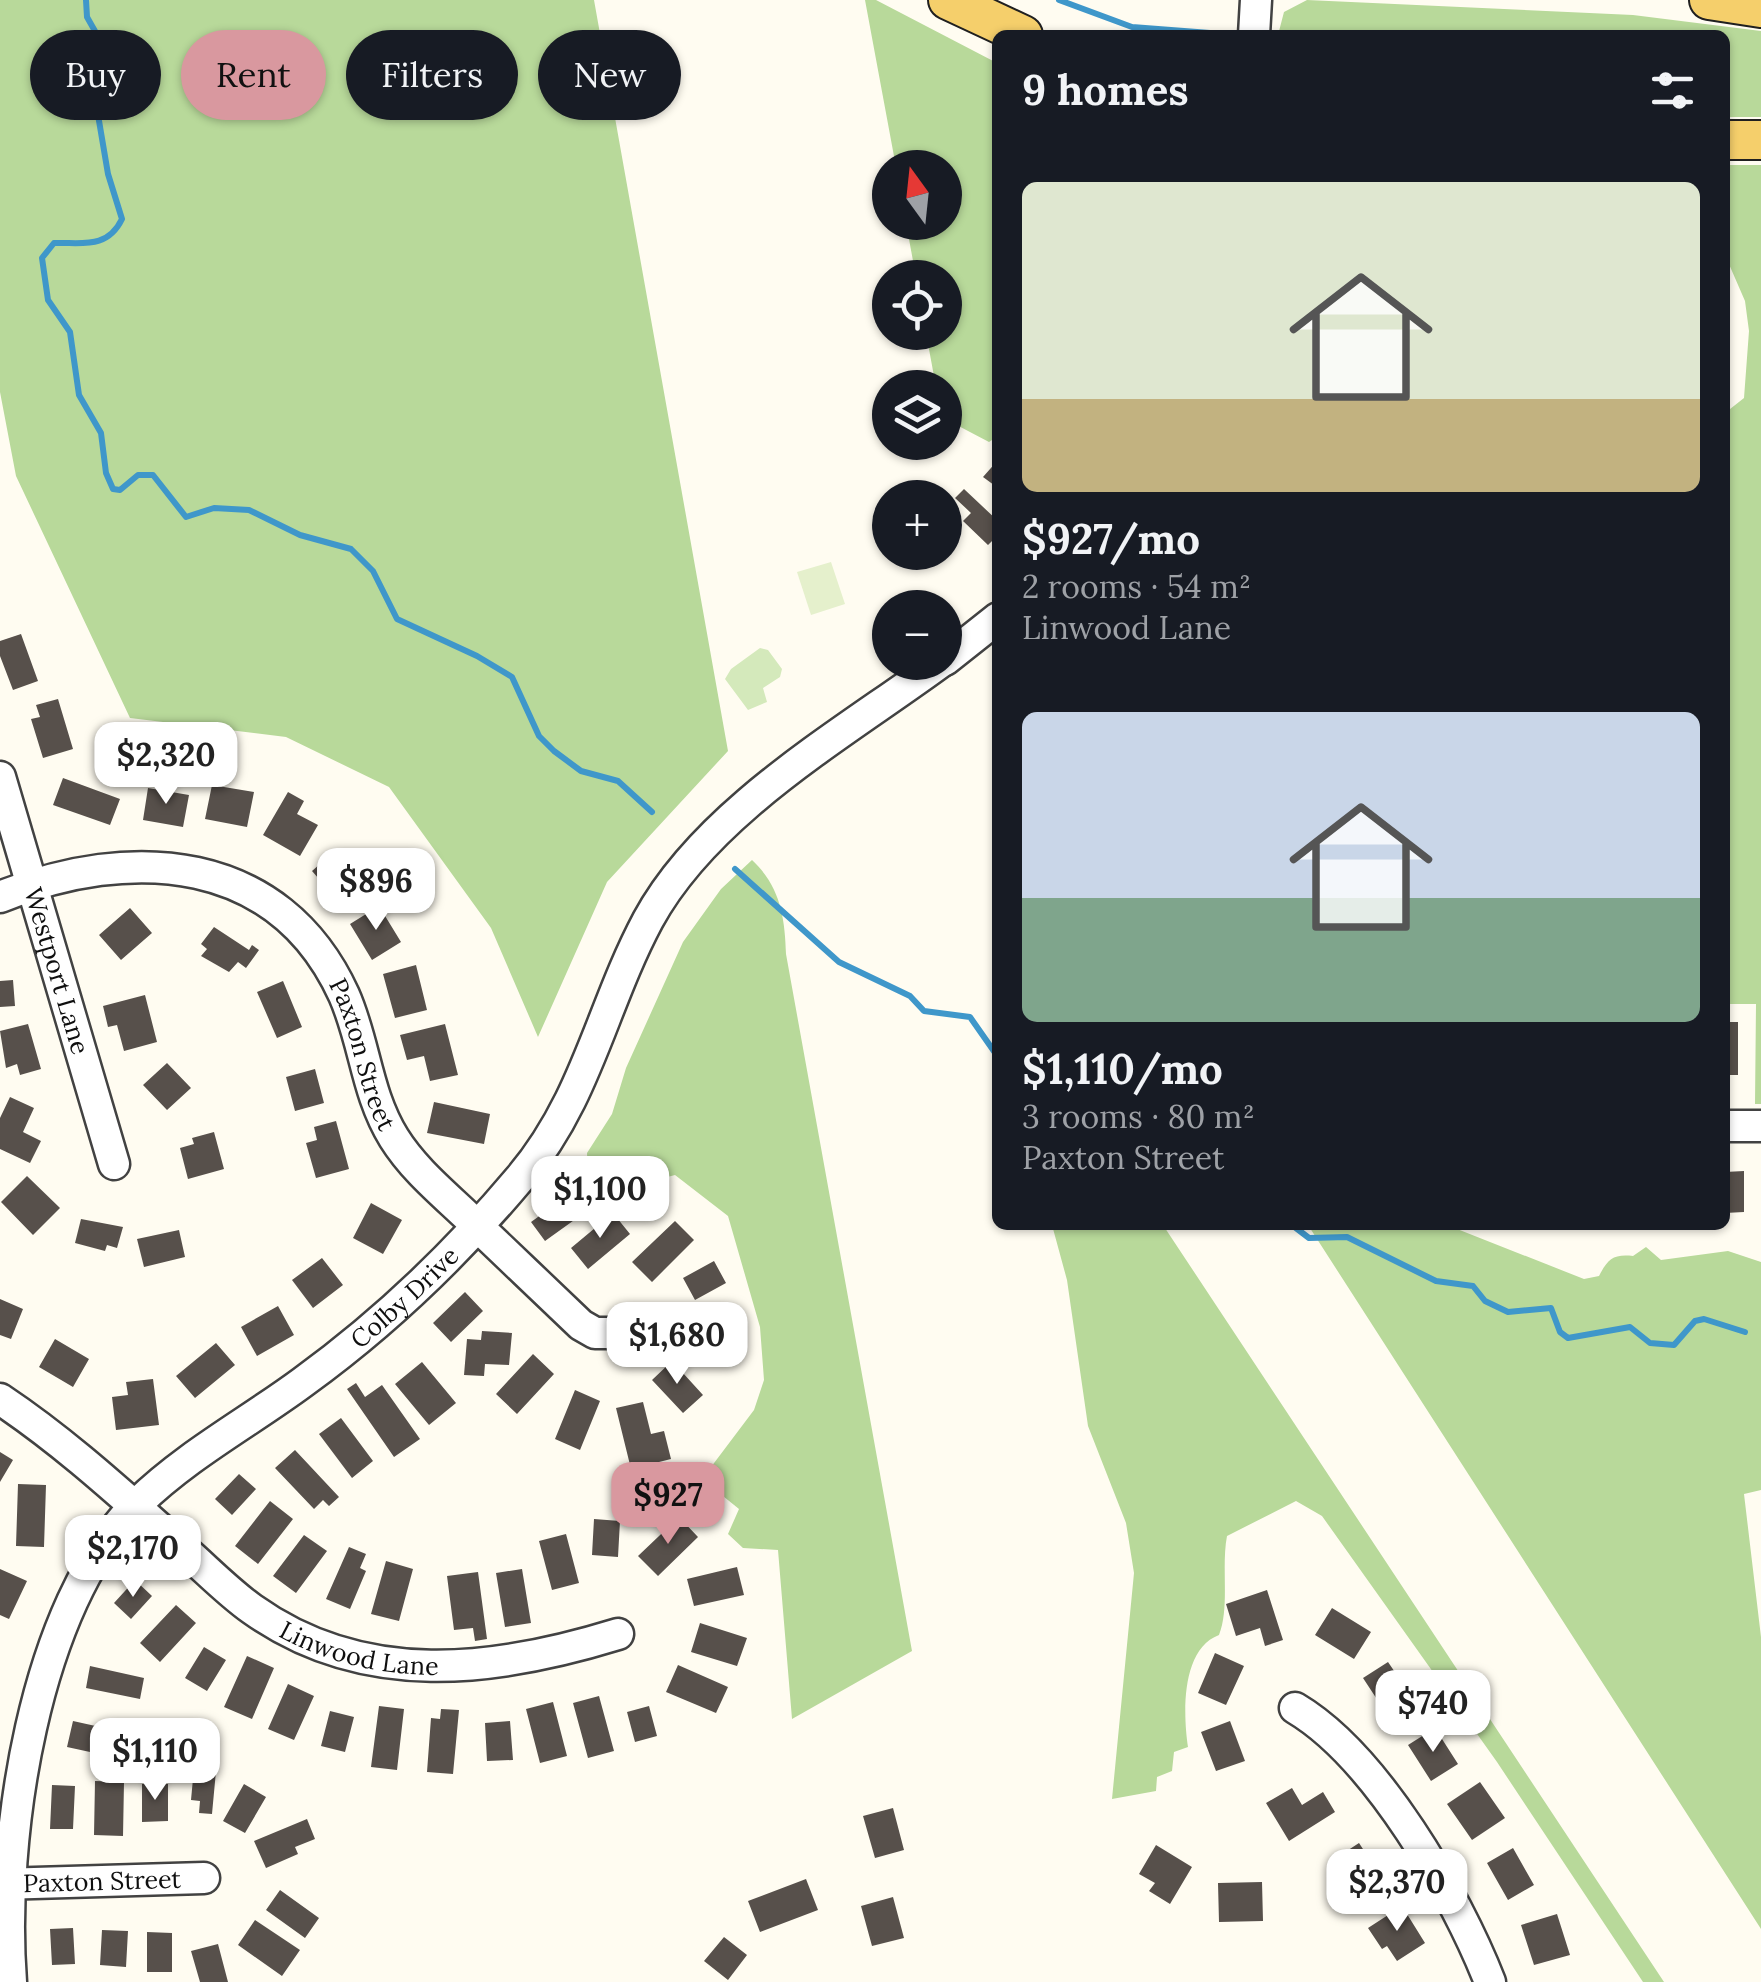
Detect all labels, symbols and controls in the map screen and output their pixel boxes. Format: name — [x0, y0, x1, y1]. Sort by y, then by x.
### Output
chip: Buy — [30, 30, 161, 120]
chip: Rent — [181, 30, 326, 120]
chip: Filters — [346, 30, 518, 120]
chip: New — [538, 30, 681, 120]
text: 9 homes — [1022, 63, 1189, 117]
icon: filters — [1645, 63, 1700, 118]
north arrow — [872, 150, 962, 240]
map controls — [872, 150, 962, 680]
icon: home — [1271, 247, 1451, 427]
button: locate — [872, 260, 962, 350]
button: layers — [872, 370, 962, 460]
button: + — [872, 480, 962, 570]
text: $927/mo — [1022, 512, 1200, 566]
text: 2 rooms · 54 m² — [1022, 566, 1251, 607]
button: − — [872, 590, 962, 680]
text: Linwood Lane — [1022, 607, 1231, 648]
pin: $2,320 — [85, 722, 247, 807]
text: $2,320 — [116, 734, 216, 775]
icon: home — [1271, 777, 1451, 957]
pin: $896 — [317, 848, 435, 933]
text: $896 — [339, 860, 413, 901]
street label: Westport Lane — [17, 884, 97, 1058]
street label: Paxton Street — [322, 973, 403, 1136]
text: $1,110/mo — [1022, 1042, 1223, 1096]
text: 3 rooms · 80 m² — [1022, 1096, 1255, 1137]
text: Paxton Street — [1022, 1137, 1224, 1178]
pin: $1,100 — [519, 1156, 681, 1241]
text: $1,100 — [553, 1168, 647, 1209]
street label: Colby Drive — [344, 1240, 465, 1355]
pin: $1,680 — [596, 1302, 758, 1387]
text: $1,680 — [629, 1314, 725, 1355]
pin: $927 — [609, 1462, 727, 1547]
text: $927 — [633, 1474, 703, 1515]
pin: $2,170 — [52, 1515, 214, 1600]
text: $2,170 — [87, 1527, 179, 1568]
street label: Linwood Lane — [274, 1614, 439, 1682]
pin: $740 — [1374, 1670, 1492, 1755]
text: $740 — [1397, 1682, 1469, 1723]
pin: $1,110 — [74, 1718, 236, 1803]
text: $1,110 — [112, 1730, 198, 1771]
pin: $2,370 — [1316, 1849, 1478, 1934]
text: $2,370 — [1348, 1861, 1446, 1902]
street label: Paxton Street — [22, 1863, 182, 1899]

